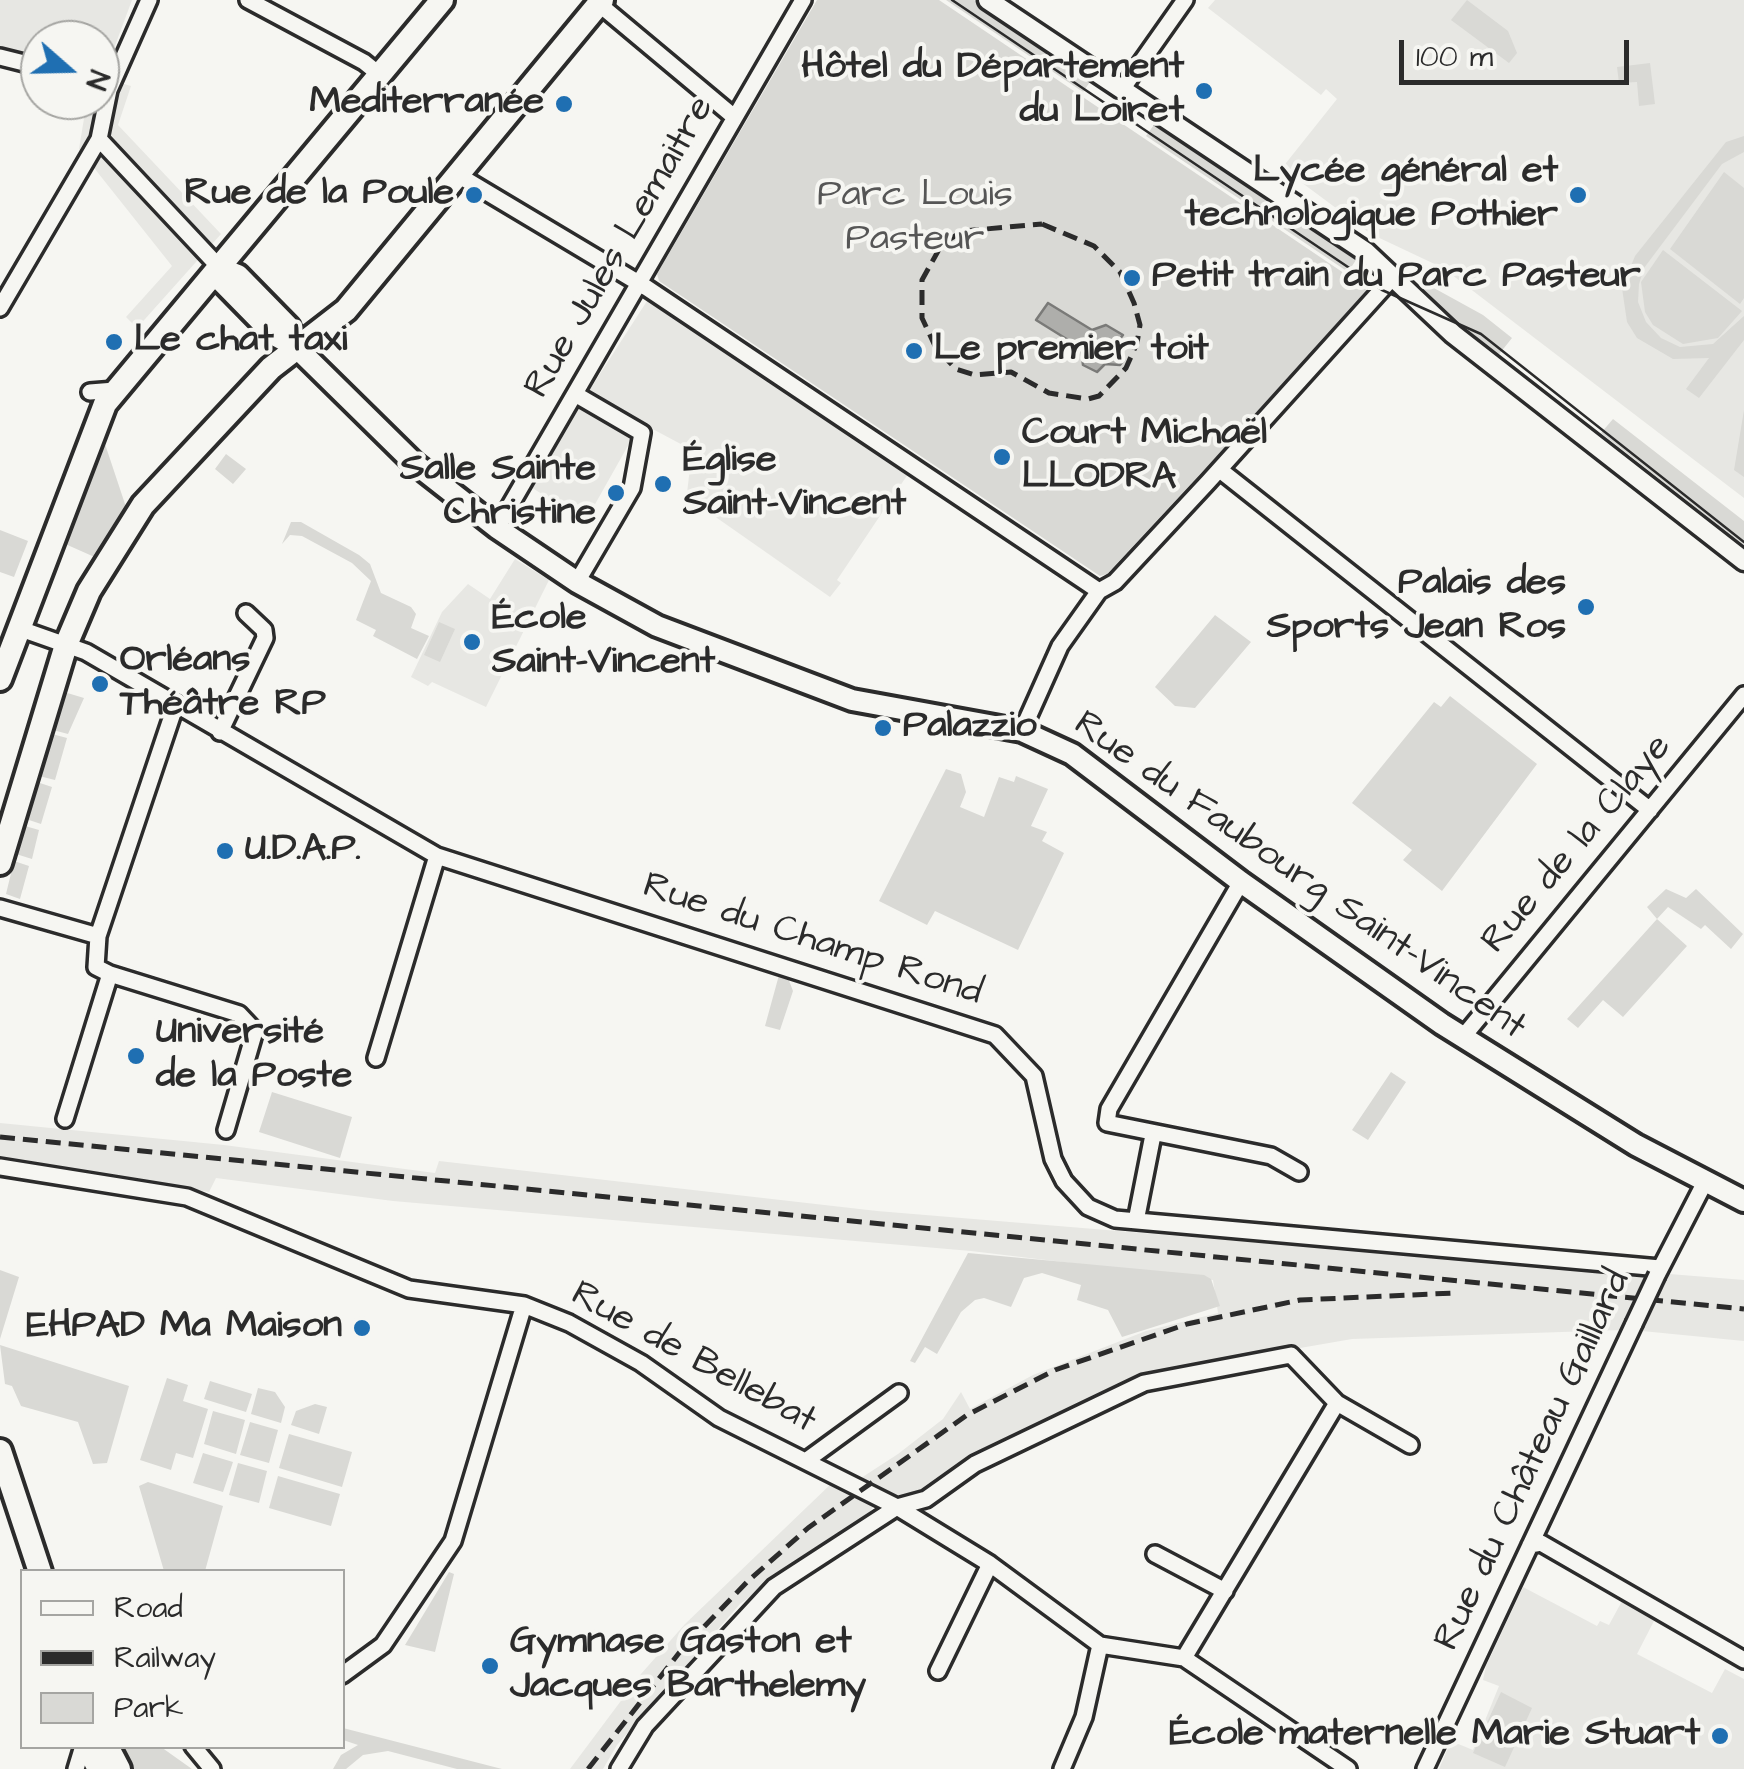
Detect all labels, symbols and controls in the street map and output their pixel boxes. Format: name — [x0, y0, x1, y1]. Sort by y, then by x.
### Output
north arrow — [20, 20, 120, 120]
scale bar — [1404, 20, 1634, 82]
text: 100 m — [1416, 36, 1493, 78]
place label: Hôtel du Département du Loiret — [801, 46, 1184, 136]
text: N — [75, 65, 118, 95]
marker: Hôtel du Département du Loiret — [1193, 80, 1215, 102]
place label: Mediterranée — [309, 81, 544, 127]
street label: Rue Jules Lemaitre — [516, 89, 726, 407]
marker: Mediterranée — [553, 93, 575, 115]
place label: Lycée général et technologique Pothier — [1184, 150, 1558, 240]
place label: Rue de la Poule — [185, 172, 454, 218]
park label: Parc Louis Pasteur — [817, 174, 1013, 264]
marker: Rue de la Poule — [463, 184, 485, 206]
marker: Lycée général et technologique Pothier — [1567, 184, 1589, 206]
place label: Petit train du Parc Pasteur — [1152, 255, 1641, 301]
marker: Petit train du Parc Pasteur — [1121, 267, 1143, 289]
place label: Le chat taxi — [134, 319, 347, 365]
place label: Le premier toit — [934, 328, 1209, 374]
marker: Le chat taxi — [103, 331, 125, 353]
marker: Le premier toit — [903, 340, 925, 362]
place label: Court Michaël LLODRA — [1022, 412, 1267, 502]
place label: Église Saint-Vincent — [683, 439, 906, 528]
marker: Court Michaël LLODRA — [991, 446, 1013, 468]
place label: Salle Sainte Christine — [400, 448, 596, 538]
marker: Église Saint-Vincent — [652, 473, 674, 495]
marker: Salle Sainte Christine — [605, 482, 627, 504]
place label: Palais des Sports Jean Ros — [1267, 562, 1566, 652]
marker: Palais des Sports Jean Ros — [1575, 596, 1597, 618]
place label: École Saint-Vincent — [492, 597, 715, 686]
marker: École Saint-Vincent — [461, 631, 483, 653]
place label: Orléans Théâtre RP — [120, 639, 326, 728]
marker: Orléans Théâtre RP — [89, 673, 111, 695]
street label: Rue du Faubourg Saint-Vincent — [1064, 703, 1534, 1051]
place label: Palazzio — [903, 705, 1037, 751]
marker: Palazzio — [872, 717, 894, 739]
street label: Rue de la Claye — [1473, 726, 1683, 964]
place label: U.D.A.P. — [245, 828, 361, 874]
marker: U.D.A.P. — [214, 840, 236, 862]
street label: Rue du Champ Rond — [637, 865, 987, 1017]
place label: Université de la Poste — [156, 1011, 352, 1100]
marker: Université de la Poste — [125, 1045, 147, 1067]
street label: Rue du Château Gaillard — [1426, 1264, 1642, 1658]
street label: Rue de Bellebat — [562, 1273, 824, 1445]
place label: EHPAD Ma Maison — [26, 1305, 342, 1351]
marker: EHPAD Ma Maison — [351, 1317, 373, 1339]
legend — [20, 1569, 345, 1749]
text: Road — [114, 1587, 183, 1629]
place label: Gymnase Gaston et Jacques Barthelemy — [510, 1621, 866, 1710]
text: Railway — [114, 1637, 216, 1679]
marker: Gymnase Gaston et Jacques Barthelemy — [479, 1655, 501, 1677]
text: Park — [114, 1687, 183, 1729]
place label: École maternelle Marie Stuart — [1169, 1713, 1700, 1759]
marker: École maternelle Marie Stuart — [1709, 1725, 1731, 1747]

